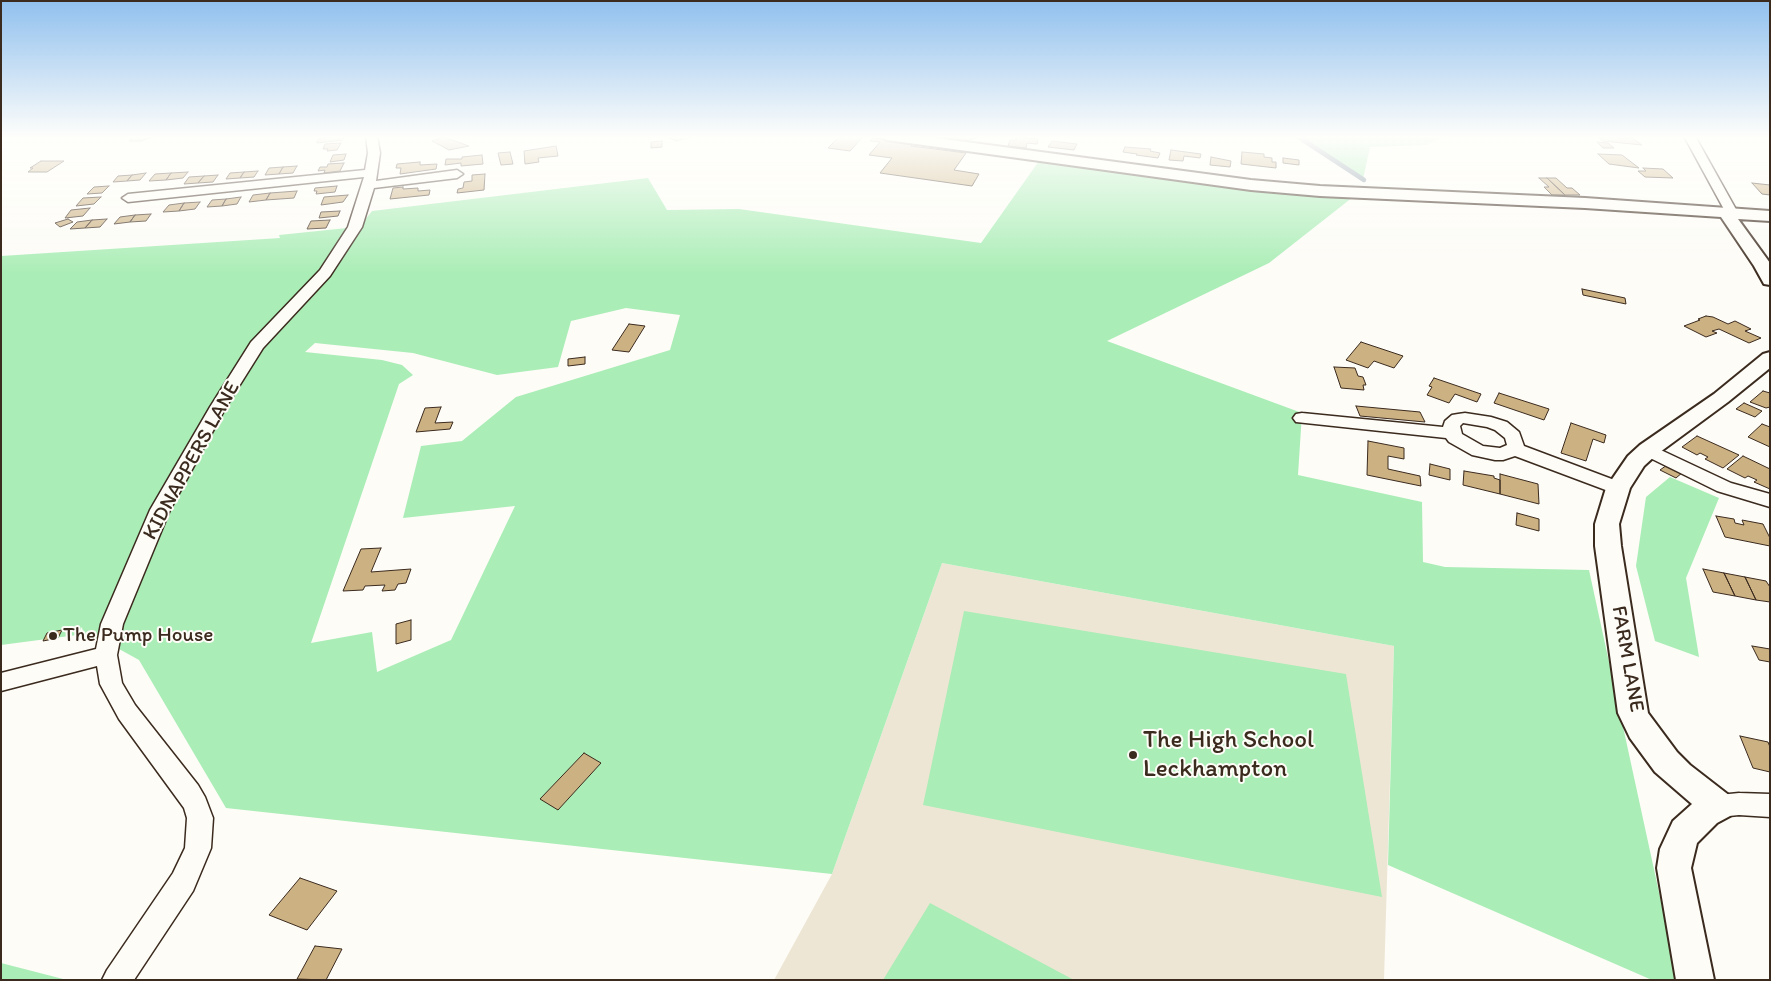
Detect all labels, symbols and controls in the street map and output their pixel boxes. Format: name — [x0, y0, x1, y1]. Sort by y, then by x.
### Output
street label: KIDNAPPERS LANE — [138, 377, 246, 545]
street label: FARM LANE — [1605, 604, 1649, 714]
place label: The Pump House — [63, 623, 213, 649]
marker: The Pump House — [47, 630, 59, 642]
place label: The High School Leckhampton — [1143, 726, 1314, 785]
marker: The High School Leckhampton — [1127, 749, 1139, 761]

